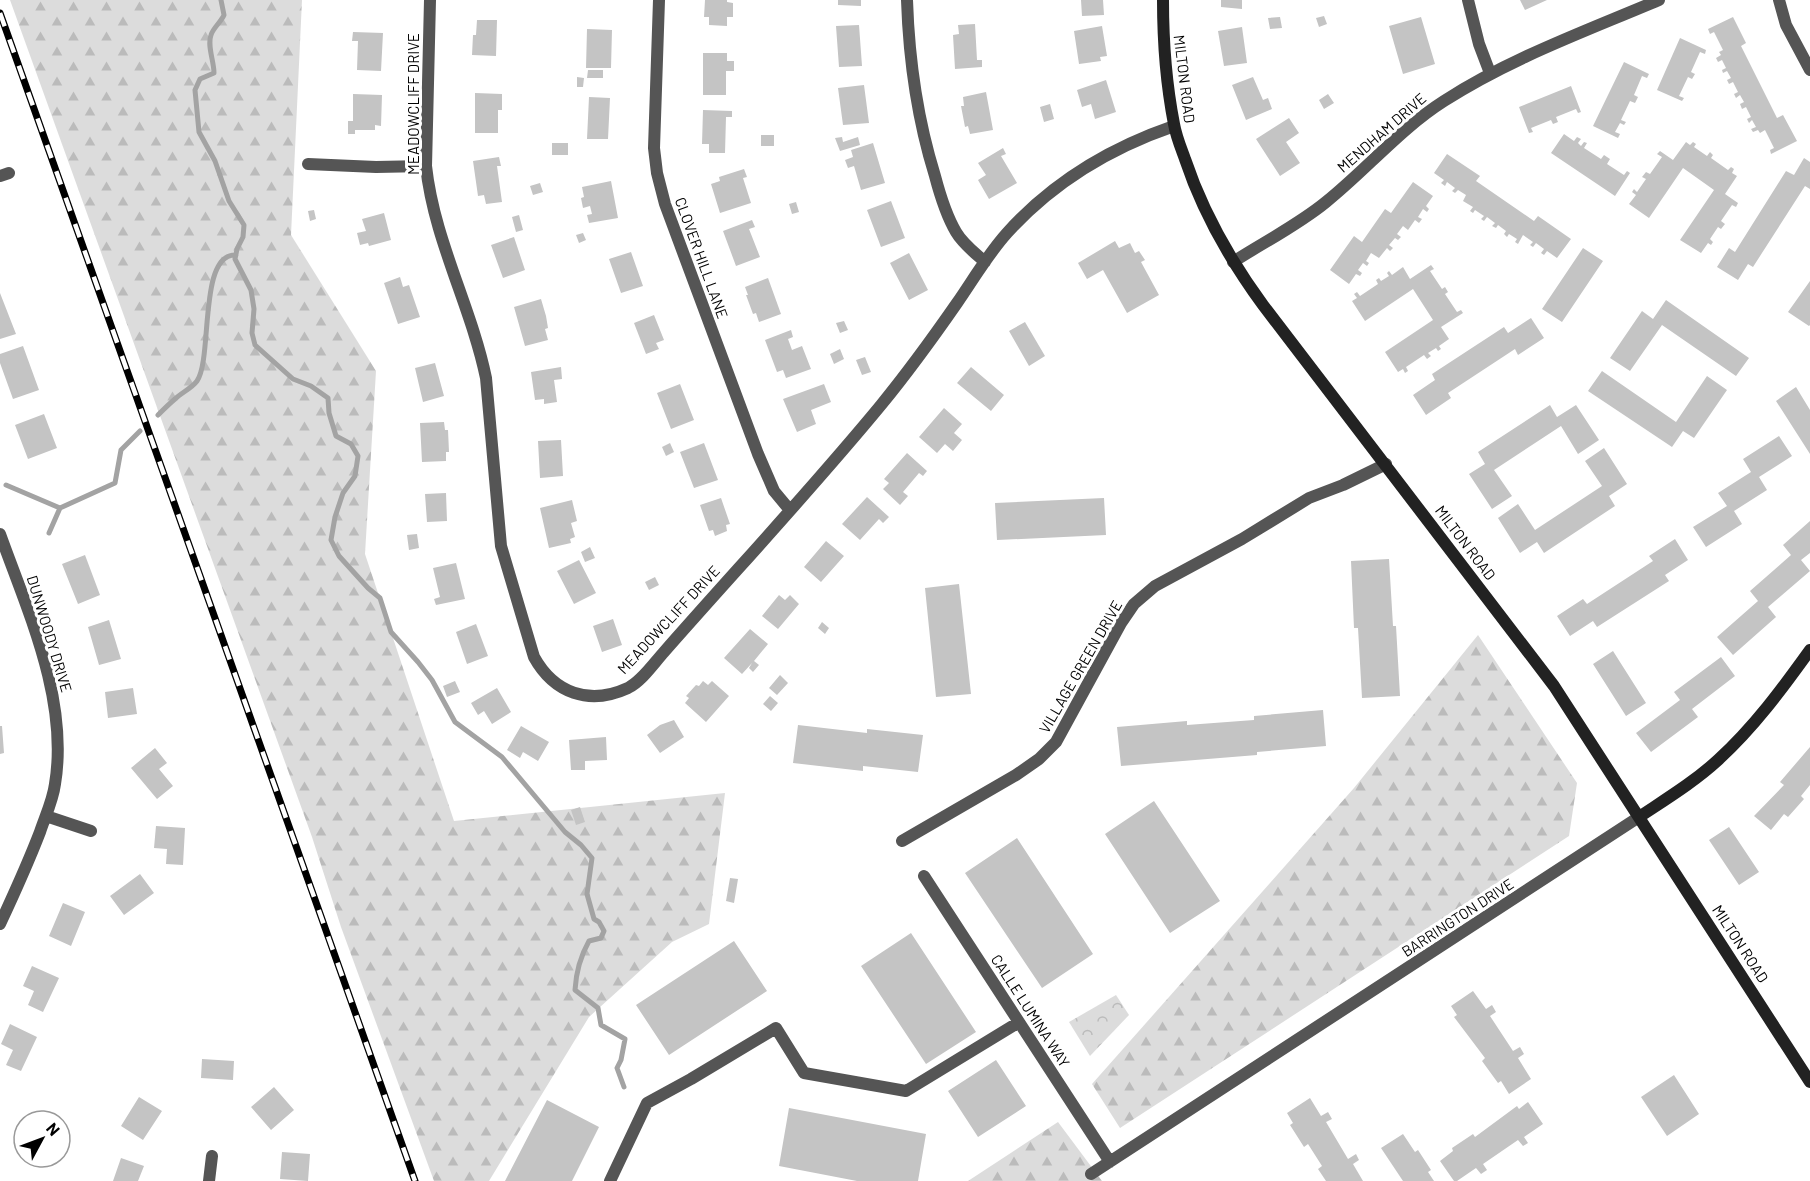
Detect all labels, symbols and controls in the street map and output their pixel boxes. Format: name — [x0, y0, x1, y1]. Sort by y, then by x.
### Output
street label: MEADOWCLIFF DRIVE — [404, 33, 422, 175]
street label: MILTON ROAD — [1171, 34, 1199, 124]
street label: MENDHAM DRIVE — [1333, 89, 1429, 176]
street label: CLOVER HILL LANE — [672, 195, 732, 321]
street label: MILTON ROAD — [1432, 501, 1500, 583]
street label: MEADOWCLIFF DRIVE — [613, 561, 723, 677]
street label: DUNWOODY DRIVE — [24, 573, 76, 694]
street label: VILLAGE GREEN DRIVE — [1035, 597, 1126, 736]
street label: BARRINGTON DRIVE — [1398, 874, 1517, 960]
street label: MILTON ROAD — [1709, 901, 1773, 986]
street label: CALLE LUMINA WAY — [988, 951, 1074, 1070]
north arrow — [12, 1109, 72, 1169]
text: N — [43, 1119, 64, 1139]

